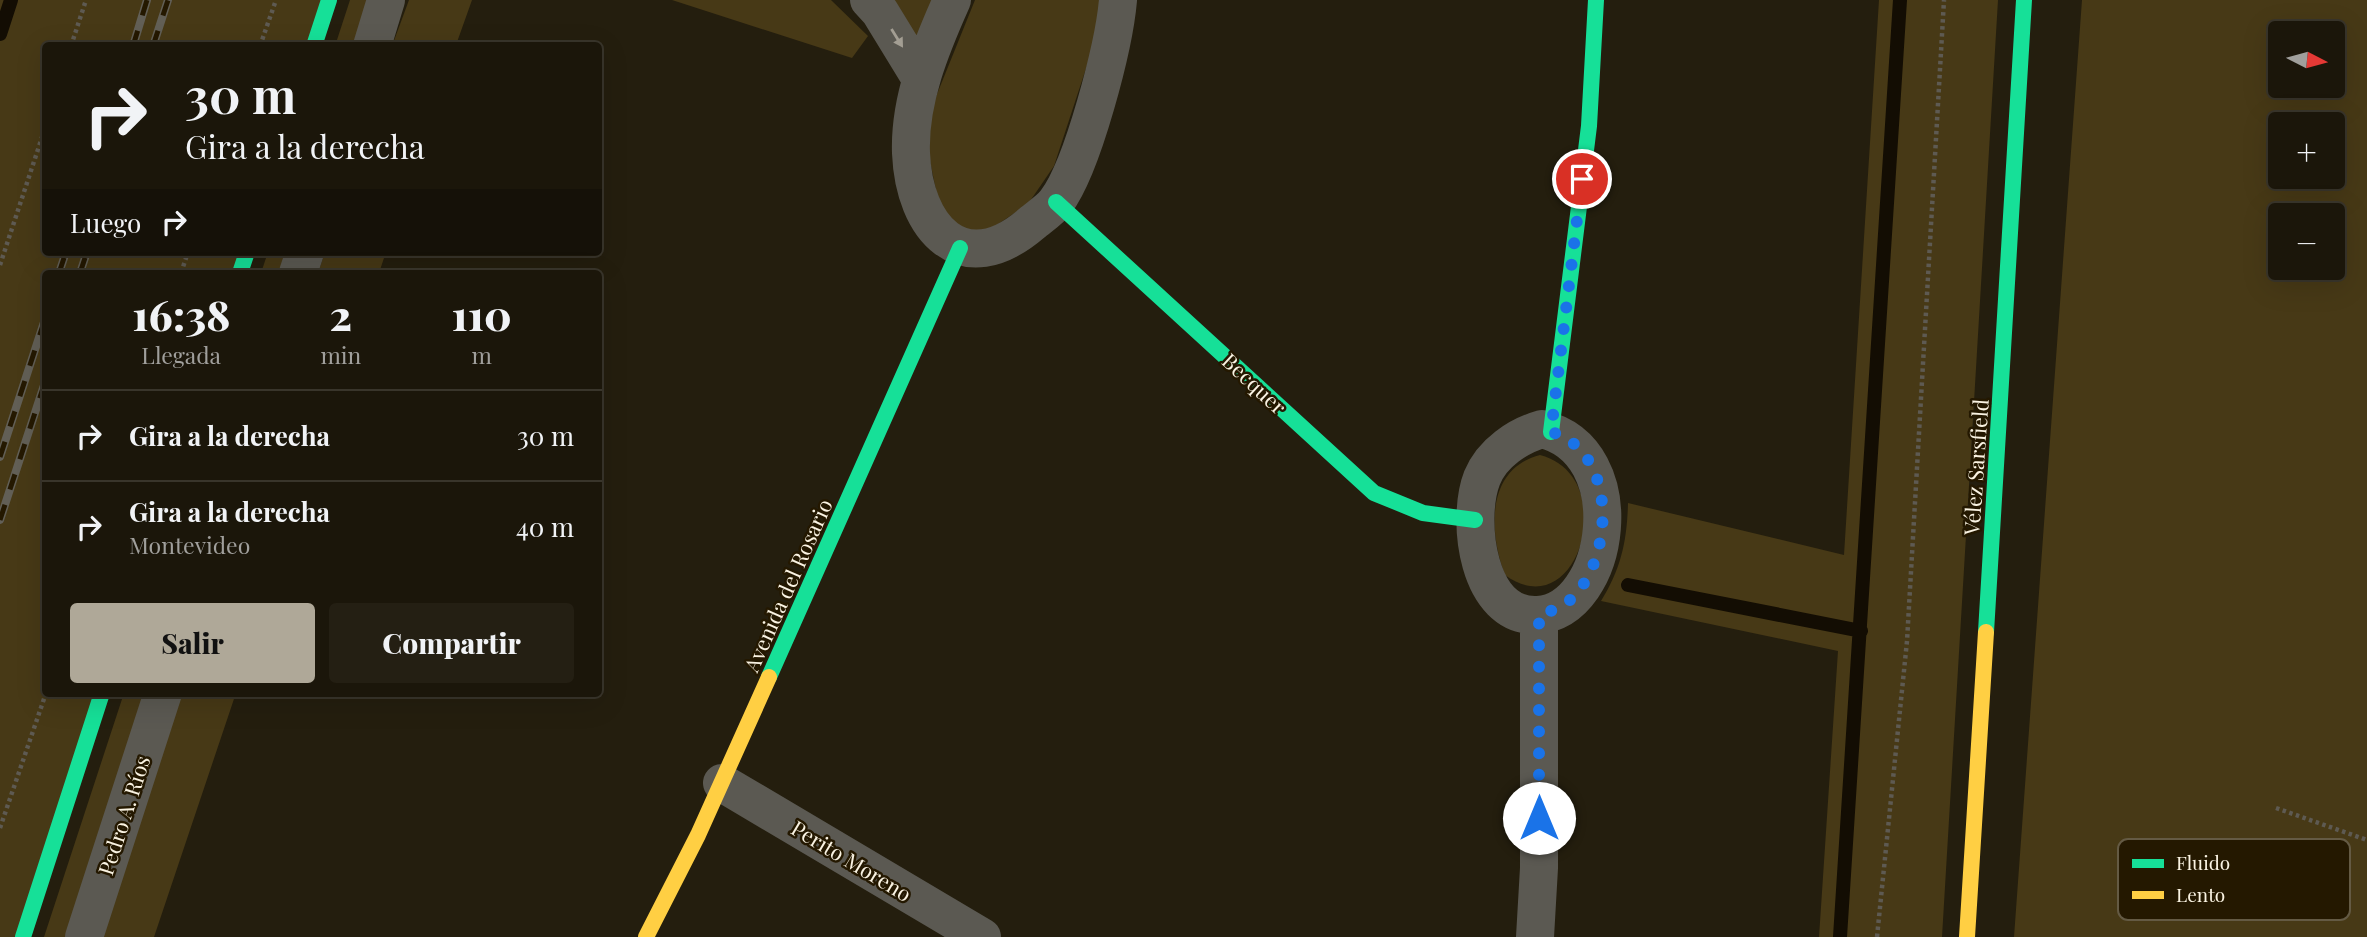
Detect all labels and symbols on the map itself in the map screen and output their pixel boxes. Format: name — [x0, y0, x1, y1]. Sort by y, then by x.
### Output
north arrow — [2268, 21, 2345, 98]
one-way arrow — [890, 28, 903, 48]
pin — [1552, 149, 1612, 209]
street label: Becquer — [1217, 346, 1294, 420]
street label: Vélez Sarsfield — [1956, 398, 1994, 537]
street label: Avenida del Rosario — [736, 494, 838, 677]
street label: Pedro A. Ríos — [90, 752, 156, 878]
position arrow — [1502, 781, 1576, 855]
street label: Perito Moreno — [787, 813, 917, 907]
legend — [2118, 839, 2350, 920]
text: Fluido — [2176, 849, 2230, 875]
text: Lento — [2176, 881, 2225, 907]

